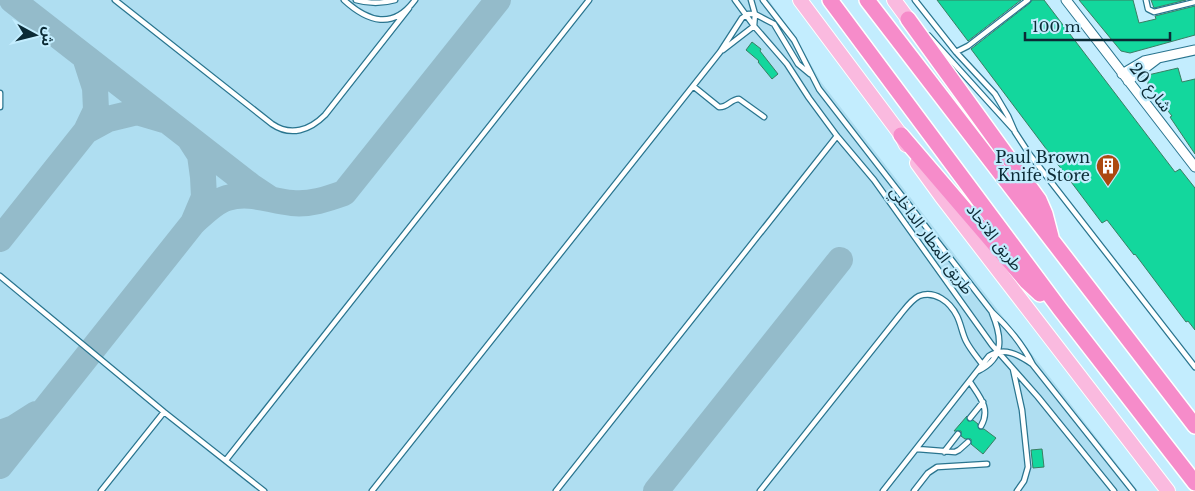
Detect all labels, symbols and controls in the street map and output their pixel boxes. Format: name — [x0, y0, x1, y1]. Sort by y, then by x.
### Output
north arrow — [10, 10, 60, 60]
scale bar — [1025, 10, 1170, 42]
text: 100 m — [1032, 17, 1081, 36]
text: ش — [38, 26, 58, 47]
street label: شارع 20 — [1123, 58, 1176, 117]
place label: Paul Brown Knife Store — [995, 147, 1090, 185]
building icon: Paul Brown Knife Store — [1095, 153, 1121, 187]
street label: طريق المطار الداخلي — [884, 182, 978, 300]
street label: طريق الاتحاد — [962, 200, 1027, 275]

